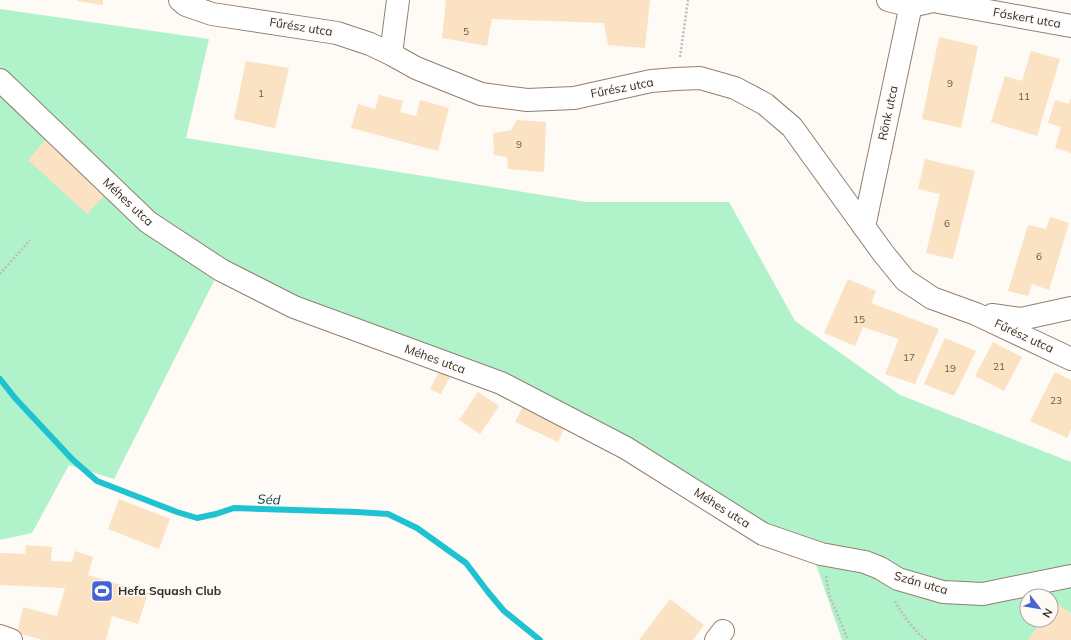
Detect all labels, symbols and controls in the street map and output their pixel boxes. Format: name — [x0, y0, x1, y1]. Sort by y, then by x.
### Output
street label: Fáskert utca — [992, 4, 1062, 31]
street label: Fűrész utca — [268, 14, 334, 39]
house number: 5 — [463, 25, 469, 38]
street label: Fűrész utca — [589, 74, 655, 101]
house number: 9 — [947, 77, 953, 90]
street label: Rönk utca — [874, 84, 901, 142]
house number: 1 — [258, 87, 264, 100]
house number: 11 — [1018, 90, 1030, 103]
house number: 9 — [516, 138, 522, 151]
street label: Méhes utca — [100, 174, 157, 229]
house number: 6 — [944, 217, 950, 230]
house number: 6 — [1036, 250, 1042, 263]
house number: 15 — [853, 313, 865, 326]
street label: Fűrész utca — [992, 315, 1056, 356]
street label: Méhes utca — [403, 341, 468, 376]
house number: 17 — [903, 351, 915, 364]
house number: 21 — [993, 360, 1005, 373]
house number: 19 — [944, 362, 956, 375]
house number: 23 — [1050, 394, 1062, 407]
street label: Méhes utca — [691, 484, 753, 531]
water label: Séd — [257, 491, 281, 507]
street label: Szán utca — [893, 568, 950, 597]
sports icon: Hefa Squash Club — [89, 578, 115, 604]
place label: Hefa Squash Club — [118, 583, 221, 598]
north arrow — [1019, 588, 1059, 628]
text: N — [1039, 606, 1056, 620]

